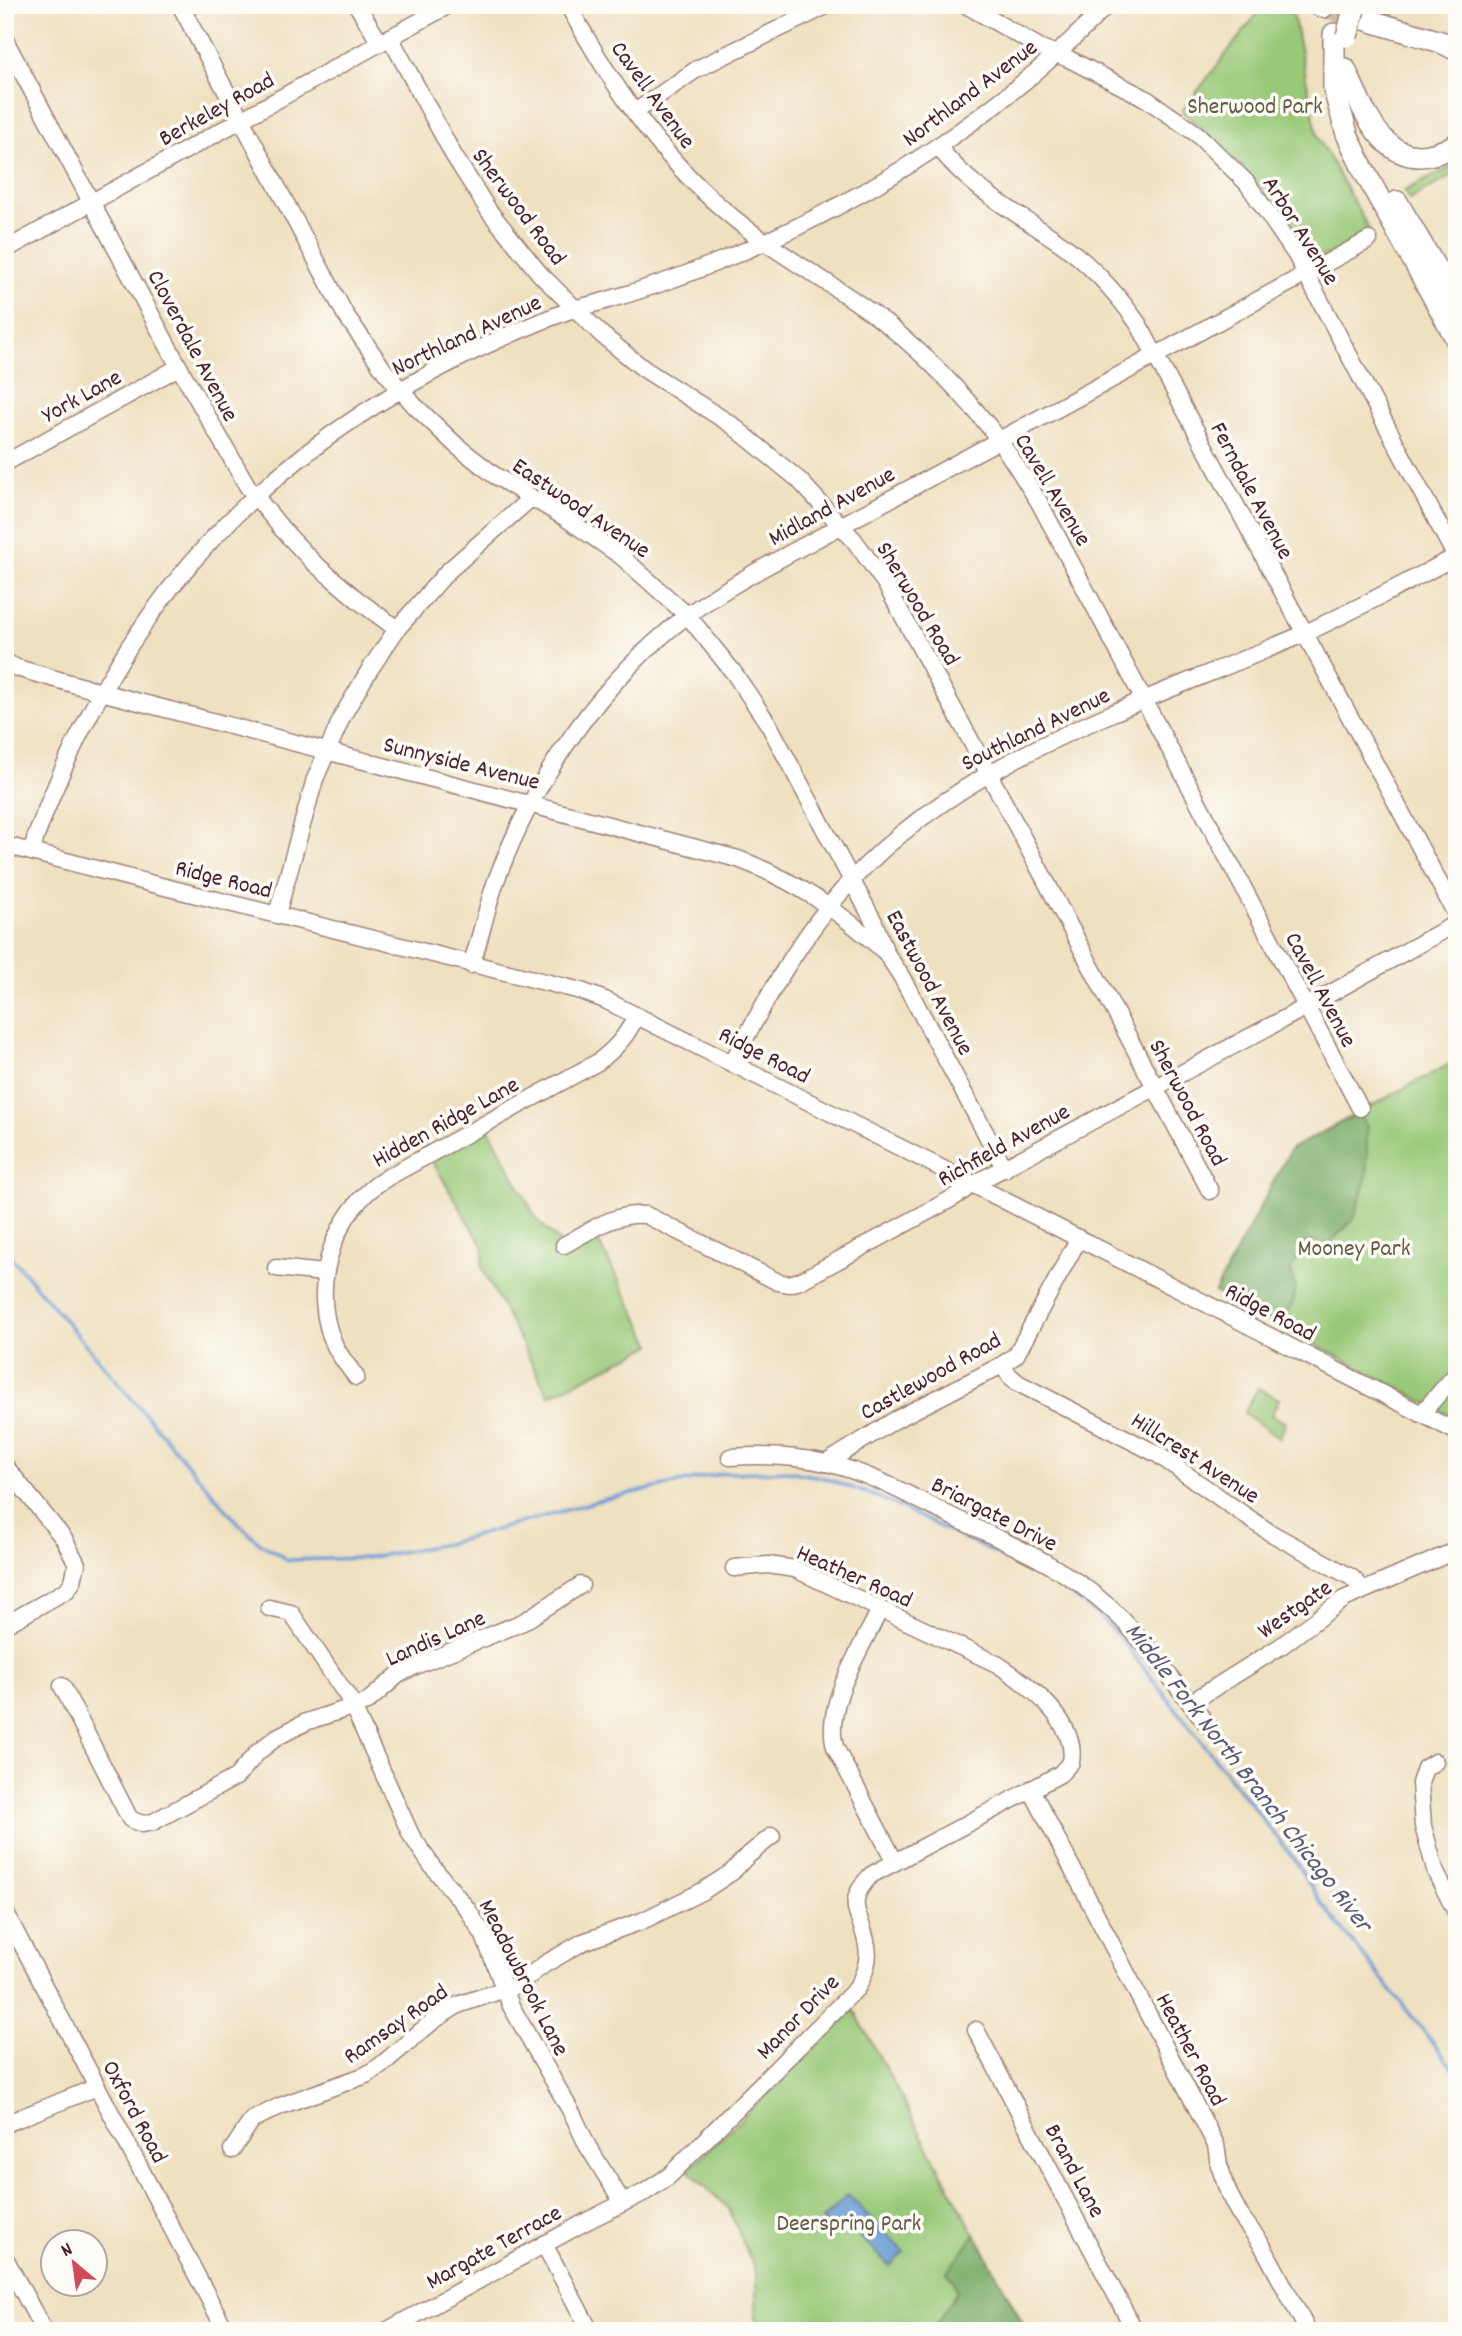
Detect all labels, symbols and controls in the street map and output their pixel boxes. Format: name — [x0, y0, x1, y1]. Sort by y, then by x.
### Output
street label: Northland Avenue — [896, 32, 1046, 157]
street label: Cavell Avenue — [601, 35, 702, 157]
street label: Berkeley Road — [153, 65, 282, 156]
park label: Sherwood Park — [1187, 91, 1323, 125]
street label: Sherwood Road — [462, 142, 573, 274]
street label: Arbor Avenue — [1252, 170, 1347, 293]
street label: Cloverdale Avenue — [137, 264, 246, 428]
street label: Northland Avenue — [387, 287, 548, 386]
street label: York Lane — [36, 362, 128, 433]
street label: Ferndale Avenue — [1200, 417, 1301, 566]
street label: Cavell Avenue — [1004, 428, 1099, 553]
street label: Eastwood Avenue — [504, 451, 656, 568]
street label: Midland Avenue — [763, 459, 902, 556]
street label: Sherwood Road — [866, 536, 967, 673]
street label: Southland Avenue — [956, 680, 1117, 781]
street label: Sunnyside Avenue — [379, 729, 543, 801]
street label: Ridge Road — [171, 852, 275, 909]
street label: Eastwood Avenue — [876, 905, 981, 1062]
street label: Cavell Avenue — [1275, 927, 1364, 1054]
street label: Ridge Road — [712, 1019, 815, 1094]
street label: Sherwood Road — [1139, 1034, 1234, 1173]
street label: Hidden Ridge Lane — [367, 1069, 526, 1178]
street label: Richfield Avenue — [932, 1096, 1077, 1197]
park label: Mooney Park — [1297, 1233, 1411, 1267]
street label: Ridge Road — [1218, 1275, 1321, 1352]
street label: Castlewood Road — [855, 1325, 1008, 1431]
street label: Hillcrest Avenue — [1123, 1405, 1265, 1514]
street label: Briargate Drive — [925, 1469, 1063, 1562]
street label: Heather Road — [790, 1537, 917, 1618]
street label: Westgate — [1251, 1572, 1340, 1649]
street label: Landis Lane — [381, 1603, 492, 1677]
water label: Middle Fork North Branch Chicago River — [1115, 1616, 1382, 1943]
street label: Meadowbrook Lane — [468, 1894, 577, 2063]
street label: Manor Drive — [750, 1968, 849, 2069]
street label: Ramsay Road — [337, 1977, 456, 2074]
street label: Heather Road — [1145, 1988, 1233, 2113]
street label: Oxford Road — [92, 2055, 175, 2170]
street label: Brand Lane — [1034, 2118, 1112, 2224]
street label: Margate Terrace — [420, 2197, 568, 2300]
park label: Deerspring Park — [777, 2208, 921, 2242]
north arrow — [38, 2228, 108, 2298]
text: N — [57, 2237, 78, 2265]

